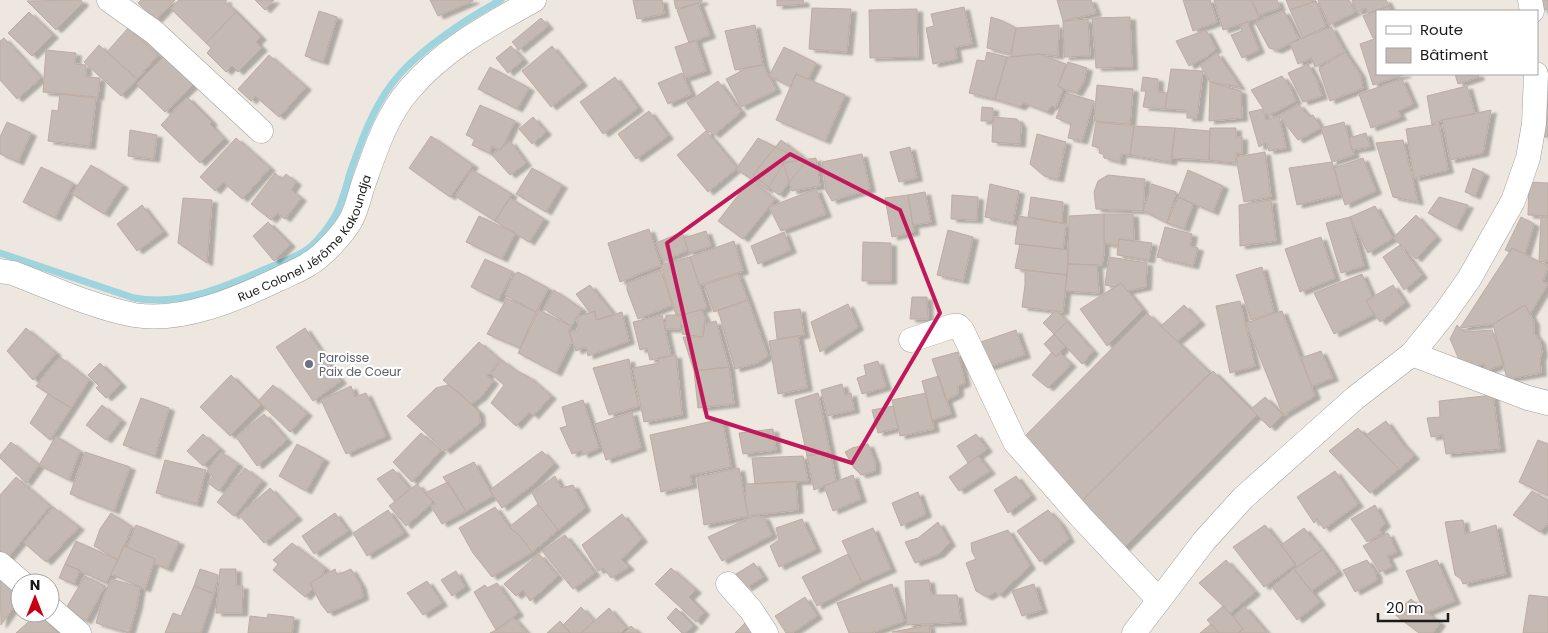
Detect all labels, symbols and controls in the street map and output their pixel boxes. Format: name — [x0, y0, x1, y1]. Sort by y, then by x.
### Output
legend — [1376, 10, 1538, 75]
text: Route — [1420, 19, 1463, 40]
text: Bâtiment — [1420, 44, 1488, 65]
street label: Rue Colonel Jérôme Kakoundja — [235, 172, 375, 305]
place label: Paroisse Paix de Coeur — [319, 349, 402, 380]
marker: Paroisse Paix de Coeur — [303, 358, 315, 370]
north arrow — [10, 573, 60, 623]
text: N — [30, 575, 40, 595]
scale bar — [1378, 590, 1448, 622]
text: 20 m — [1386, 597, 1424, 618]

